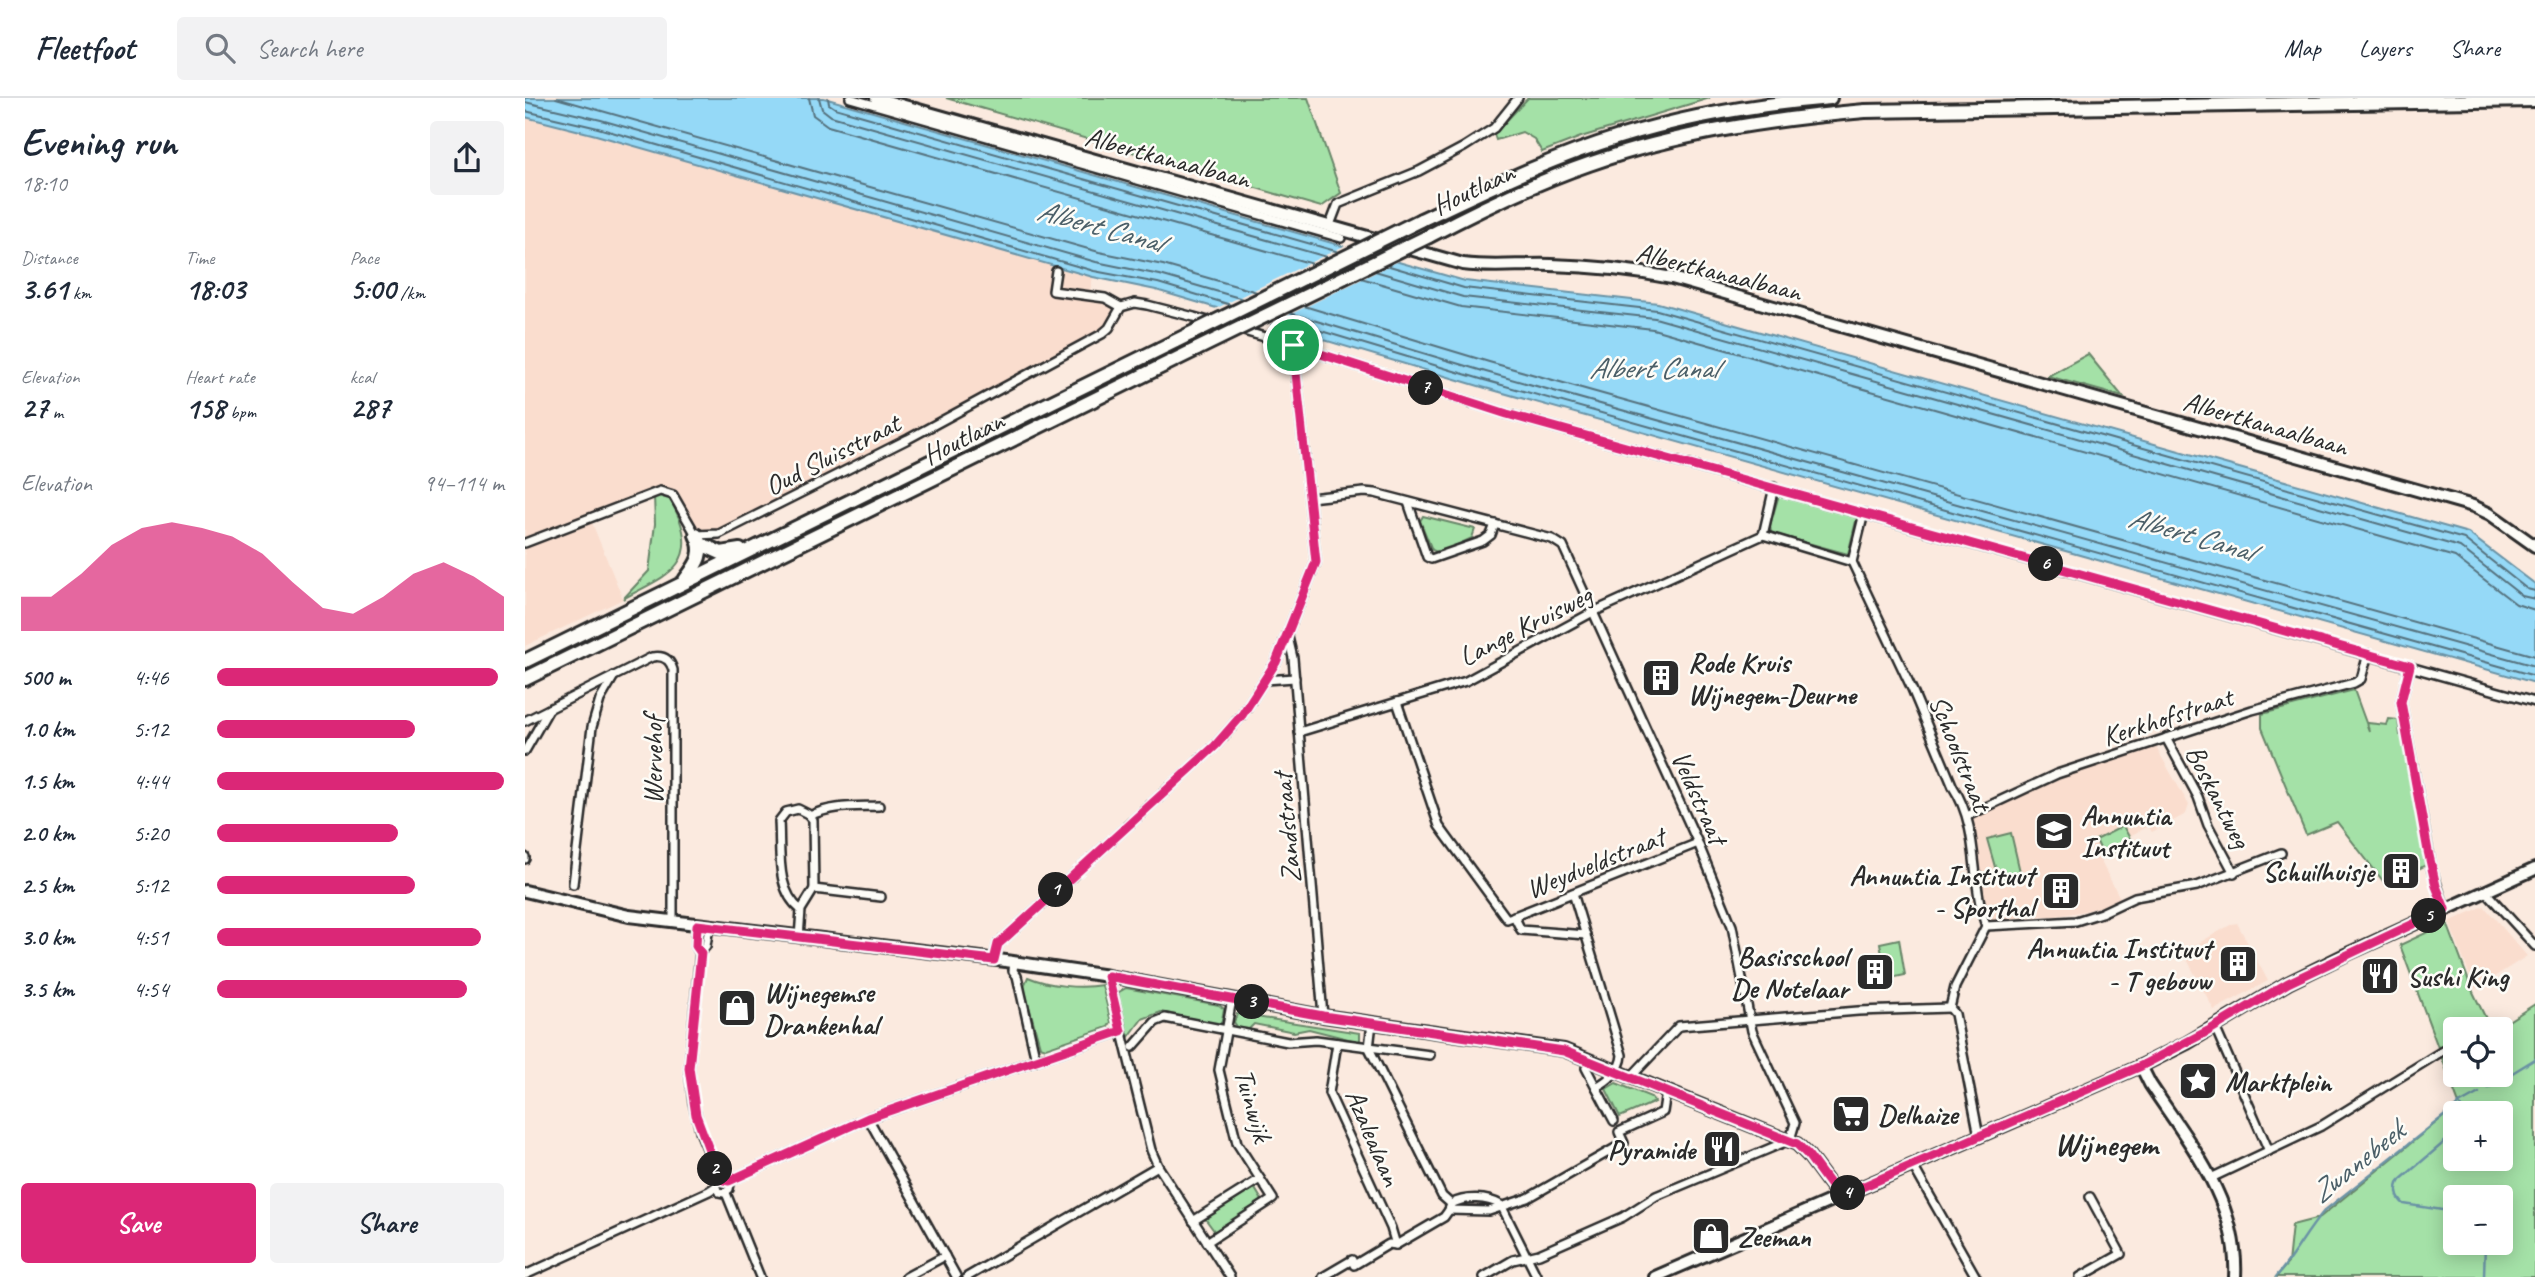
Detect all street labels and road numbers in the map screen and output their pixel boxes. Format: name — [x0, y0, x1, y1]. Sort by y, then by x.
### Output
street label: Albertkanaalbaan — [1082, 119, 1256, 197]
street label: Houtlaan — [1427, 154, 1521, 223]
street label: Albertkanaalbaan — [1632, 234, 1807, 309]
street label: Albertkanaalbaan — [2180, 383, 2353, 464]
street label: Houtlaan — [917, 402, 1011, 472]
street label: Oud Sluisstraat — [759, 404, 908, 503]
street label: Lange Kruisweg — [1453, 576, 1599, 674]
street label: Kerkhofstraat — [2098, 678, 2239, 754]
street label: Schoolstraat — [1921, 690, 2001, 819]
street label: Wervehof — [635, 710, 670, 804]
street label: Boskantweg — [2178, 739, 2260, 855]
street label: Veldstraat — [1663, 745, 1737, 853]
street label: Zandstraat — [1264, 768, 1309, 885]
street label: Weydveldstraat — [1521, 817, 1673, 906]
street label: Tuinwijk — [1226, 1065, 1281, 1148]
street label: Azalealaan — [1338, 1084, 1410, 1192]

